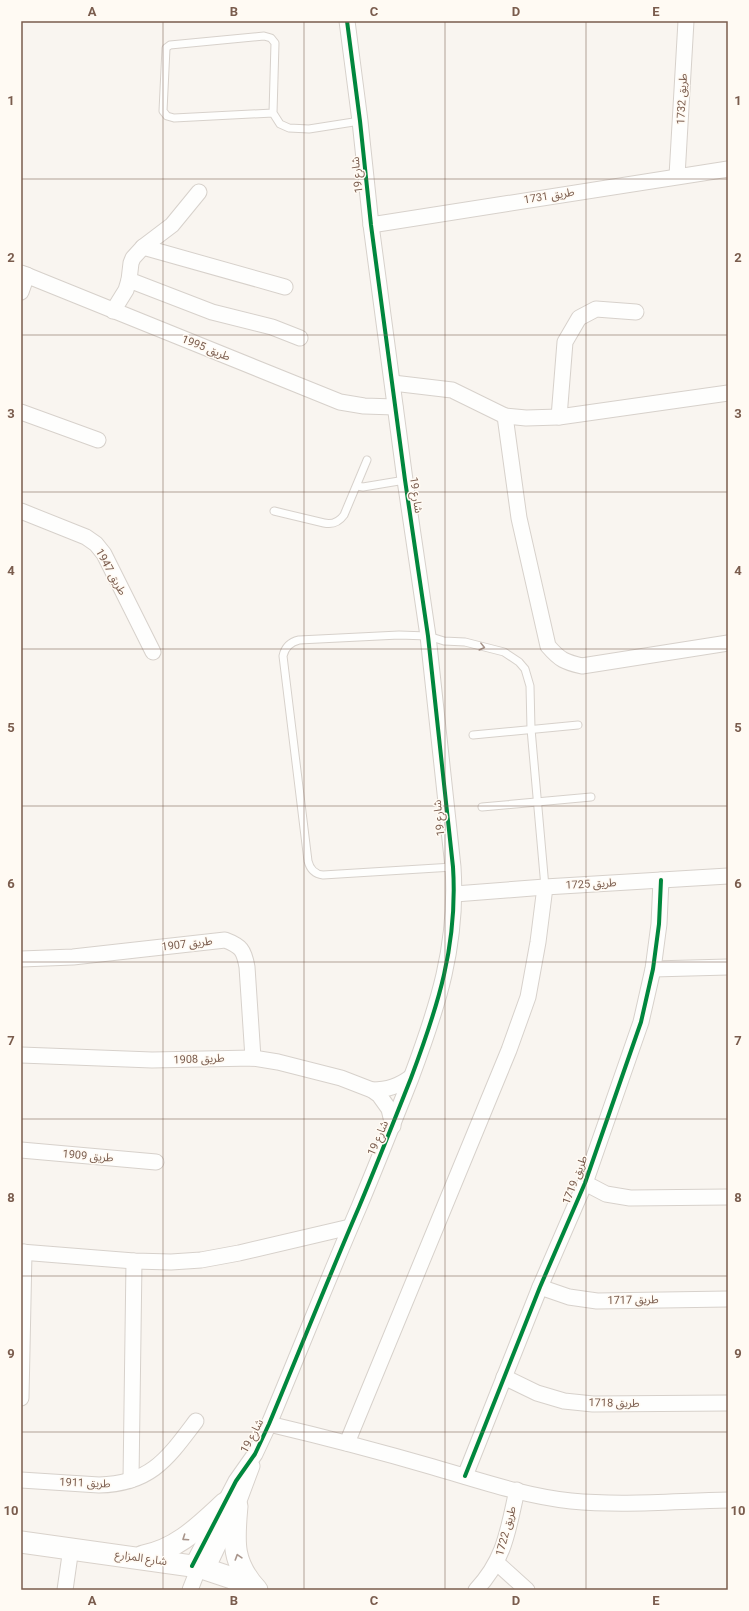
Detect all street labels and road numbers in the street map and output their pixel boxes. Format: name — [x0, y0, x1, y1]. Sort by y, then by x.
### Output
street label: طريق 1732 — [674, 73, 690, 125]
street label: شارع 19 — [349, 156, 366, 194]
street label: طريق 1731 — [523, 186, 575, 206]
street label: طريق 1995 — [180, 332, 232, 364]
street label: شارع 19 — [406, 476, 425, 515]
street label: طريق 1947 — [93, 546, 129, 598]
street label: شارع 19 — [431, 799, 448, 837]
street label: طريق 1725 — [565, 876, 617, 892]
street label: طريق 1907 — [161, 934, 213, 954]
street label: طريق 1908 — [173, 1052, 225, 1066]
street label: شارع 19 — [365, 1118, 392, 1158]
street label: طريق 1909 — [62, 1147, 114, 1165]
street label: طريق 1719 — [560, 1154, 590, 1206]
street label: طريق 1717 — [607, 1293, 659, 1307]
street label: طريق 1718 — [588, 1396, 640, 1410]
street label: شارع 19 — [238, 1416, 267, 1456]
street label: طريق 1911 — [59, 1476, 111, 1490]
street label: طريق 1722 — [493, 1505, 519, 1557]
street label: شارع المزارع — [114, 1548, 168, 1569]

